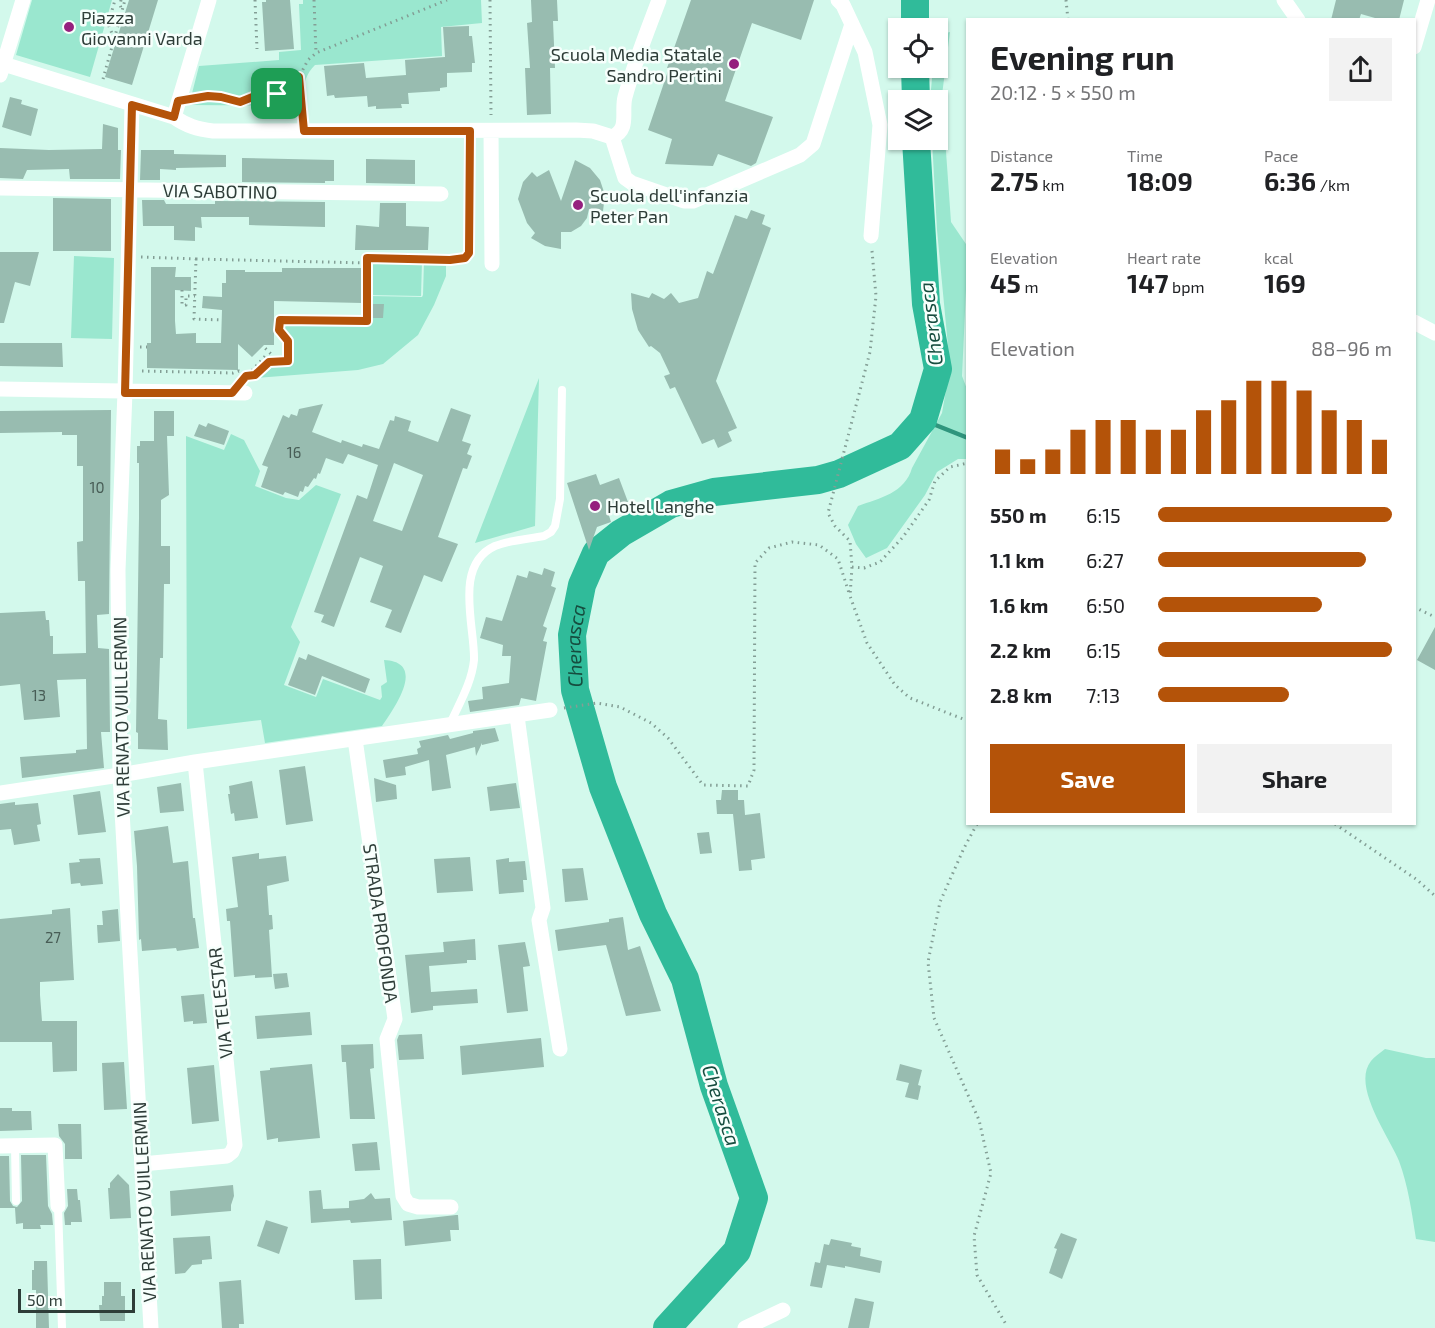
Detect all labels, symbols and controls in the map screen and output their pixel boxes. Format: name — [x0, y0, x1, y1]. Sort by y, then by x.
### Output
place label: Piazza Giovanni Varda — [81, 6, 203, 49]
map controls — [888, 18, 948, 150]
button: locate — [888, 18, 948, 78]
marker: Piazza Giovanni Varda — [62, 20, 76, 34]
text: Evening run — [990, 37, 1175, 77]
button: share — [1329, 38, 1392, 101]
place label: Scuola Media Statale Sandro Pertini — [551, 43, 722, 86]
marker: Scuola Media Statale Sandro Pertini — [727, 57, 741, 71]
pin — [251, 68, 302, 119]
icon: arrive — [260, 77, 293, 110]
text: 20:12 · 5 × 550 m — [990, 80, 1136, 104]
button: layers — [888, 90, 948, 150]
text: Distance — [990, 146, 1053, 165]
text: Time — [1127, 146, 1163, 165]
text: Pace — [1264, 146, 1298, 165]
text: 2.75 — [990, 165, 1039, 196]
text: 18:09 — [1127, 165, 1193, 196]
text: 6:36 — [1264, 165, 1316, 196]
text: km — [1039, 175, 1064, 194]
text: /km — [1316, 175, 1350, 194]
street label: VIA SABOTINO — [163, 179, 277, 203]
place label: Scuola dell'infanzia Peter Pan — [590, 184, 748, 227]
marker: Scuola dell'infanzia Peter Pan — [571, 198, 585, 212]
text: Elevation — [990, 248, 1058, 267]
text: Heart rate — [1127, 248, 1201, 267]
text: kcal — [1264, 248, 1293, 267]
text: 45 — [990, 267, 1021, 298]
text: 147 — [1127, 267, 1169, 298]
text: 169 — [1264, 267, 1306, 298]
text: m — [1021, 277, 1039, 296]
text: bpm — [1169, 277, 1205, 296]
water label: Cherasca — [913, 281, 947, 367]
text: Elevation — [990, 336, 1075, 360]
text: 88–96 m — [1311, 336, 1392, 360]
house number: 16 — [287, 443, 301, 461]
house number: 10 — [89, 478, 105, 496]
place label: Hotel Langhe — [607, 495, 714, 517]
marker: Hotel Langhe — [588, 499, 602, 513]
text: 550 m — [990, 503, 1047, 527]
text: 6:15 — [1086, 503, 1121, 527]
text: 1.1 km — [990, 548, 1044, 572]
text: 6:27 — [1086, 548, 1124, 572]
text: 1.6 km — [990, 593, 1048, 617]
text: 6:50 — [1086, 593, 1125, 617]
water label: Cherasca — [560, 602, 590, 688]
street label: VIA RENATO VUILLERMIN — [108, 616, 134, 818]
text: 2.2 km — [990, 638, 1051, 662]
text: 6:15 — [1086, 638, 1121, 662]
text: 2.8 km — [990, 683, 1052, 707]
text: 7:13 — [1086, 683, 1120, 707]
house number: 13 — [32, 686, 46, 704]
button: Save — [990, 744, 1185, 813]
button: Share — [1197, 744, 1392, 813]
street label: STRADA PROFONDA — [359, 842, 403, 1005]
house number: 27 — [45, 928, 61, 946]
street label: VIA TELESTAR — [203, 946, 237, 1060]
water label: Cherasca — [698, 1061, 746, 1149]
street label: VIA RENATO VUILLERMIN — [128, 1101, 160, 1303]
scale bar — [18, 1286, 135, 1314]
text: 50 m — [27, 1290, 63, 1309]

